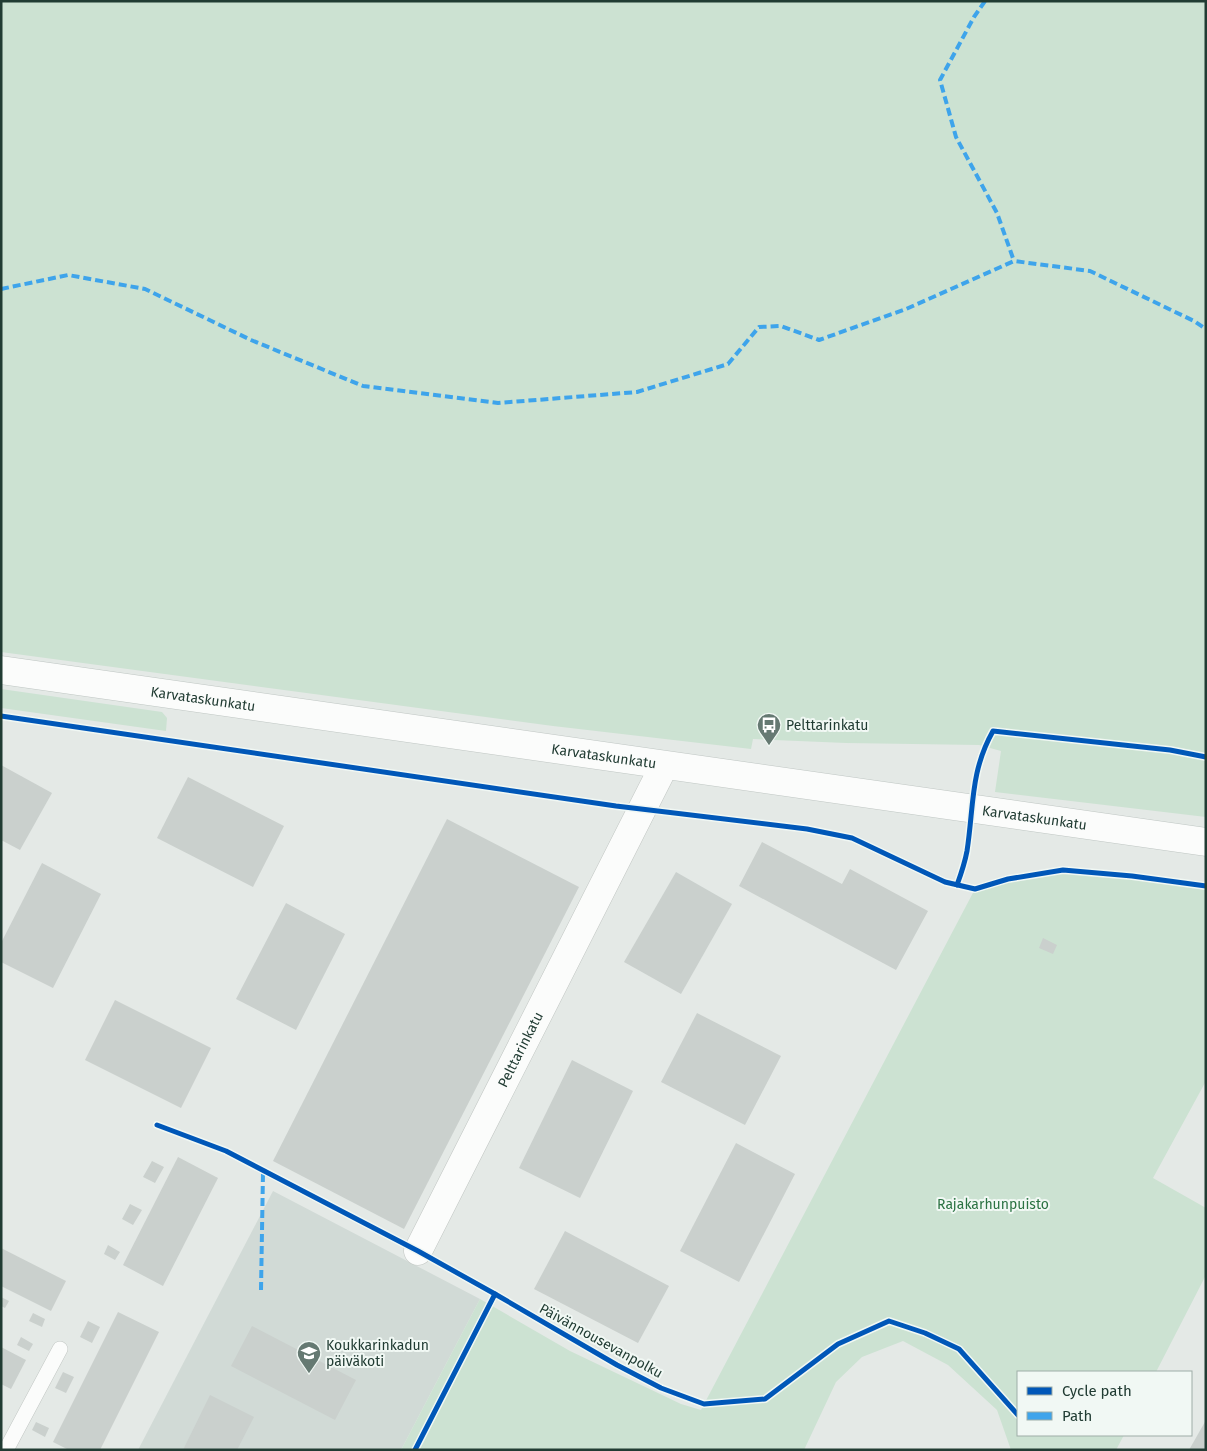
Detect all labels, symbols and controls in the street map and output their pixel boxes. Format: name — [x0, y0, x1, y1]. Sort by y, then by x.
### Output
street label: Karvataskunkatu — [149, 683, 256, 715]
bus stop icon: Pelttarinkatu — [756, 712, 782, 746]
place label: Pelttarinkatu — [786, 717, 868, 734]
street label: Karvataskunkatu — [550, 740, 657, 772]
street label: Karvataskunkatu — [981, 802, 1088, 833]
street label: Pelttarinkatu — [494, 1009, 546, 1090]
park label: Rajakarhunpuisto — [937, 1196, 1049, 1213]
street label: Päivännousevanpolku — [536, 1300, 666, 1382]
place label: Koukkarinkadun päiväkoti — [326, 1337, 429, 1370]
school or university icon: Koukkarinkadun päiväkoti — [296, 1340, 322, 1374]
legend — [1017, 1371, 1192, 1436]
text: Cycle path — [1062, 1382, 1132, 1400]
text: Path — [1062, 1407, 1092, 1425]

